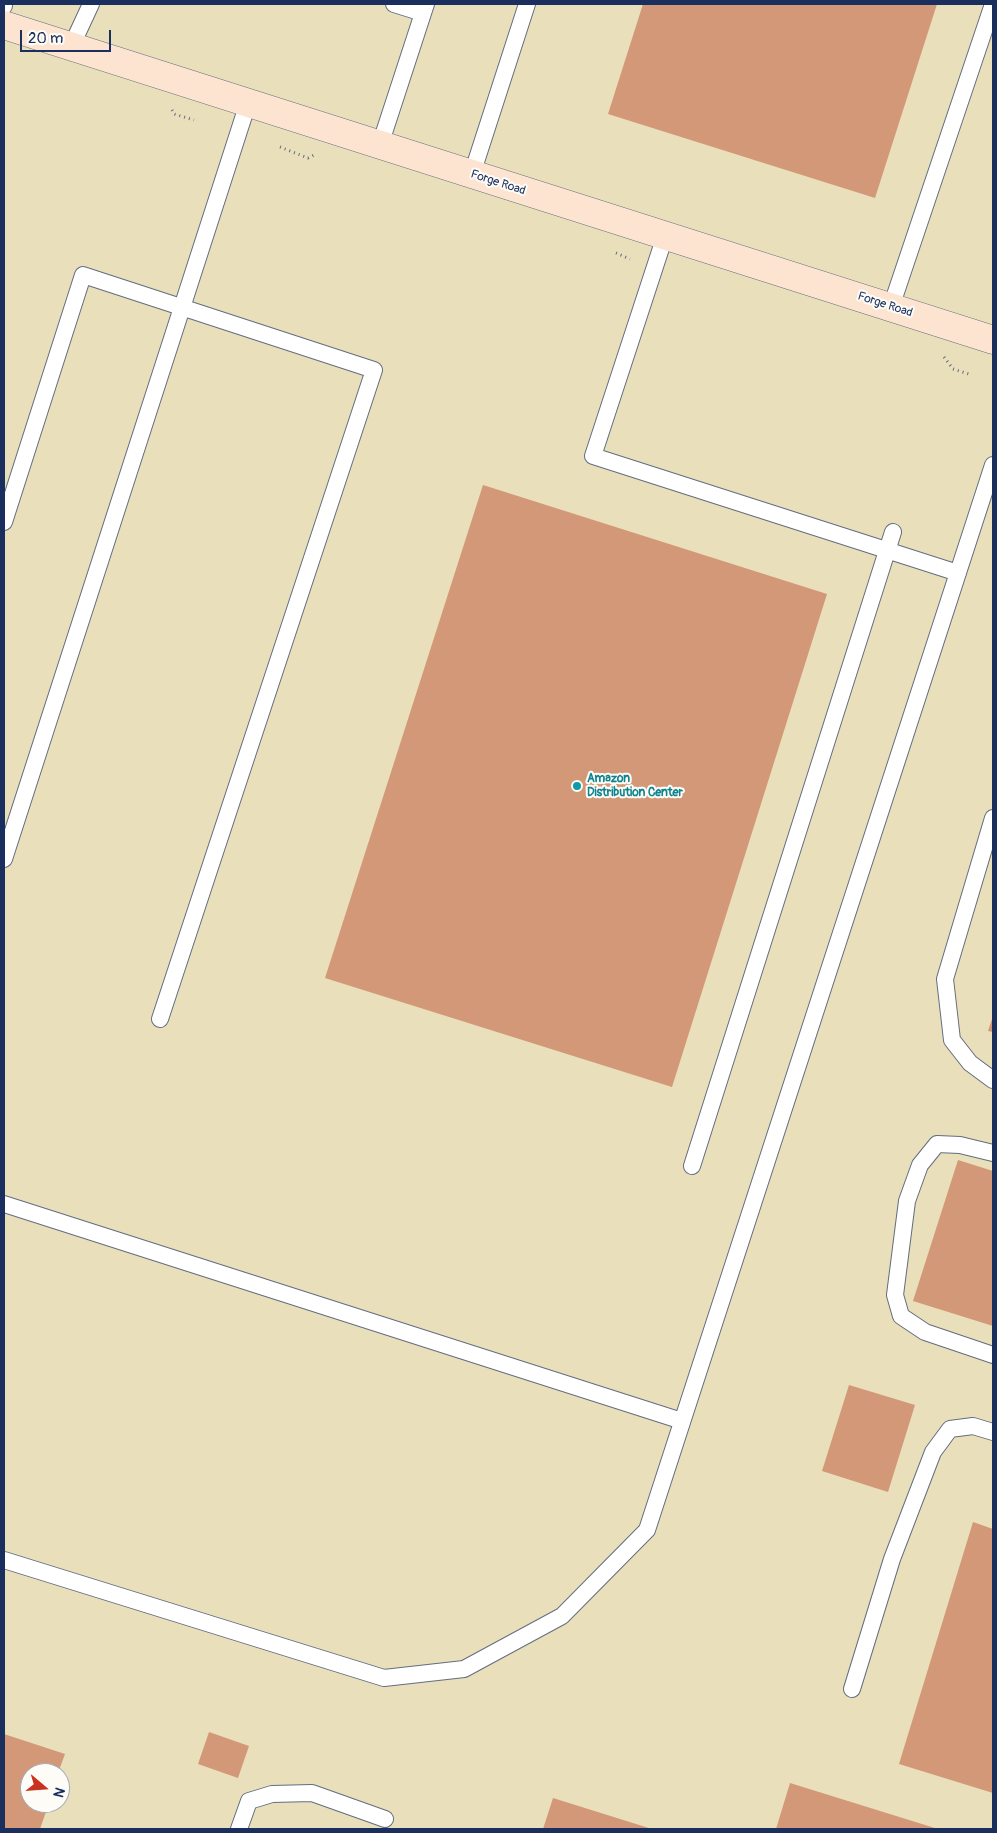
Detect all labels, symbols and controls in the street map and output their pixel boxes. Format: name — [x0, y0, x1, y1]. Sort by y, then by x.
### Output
scale bar — [22, 20, 114, 52]
text: 20 m — [28, 29, 63, 48]
street label: Forge Road — [469, 167, 527, 199]
street label: Forge Road — [856, 289, 914, 321]
place label: Amazon Distribution Center — [587, 772, 683, 800]
marker: Amazon Distribution Center — [571, 780, 583, 792]
north arrow — [20, 1763, 70, 1813]
text: N — [49, 1785, 68, 1800]

